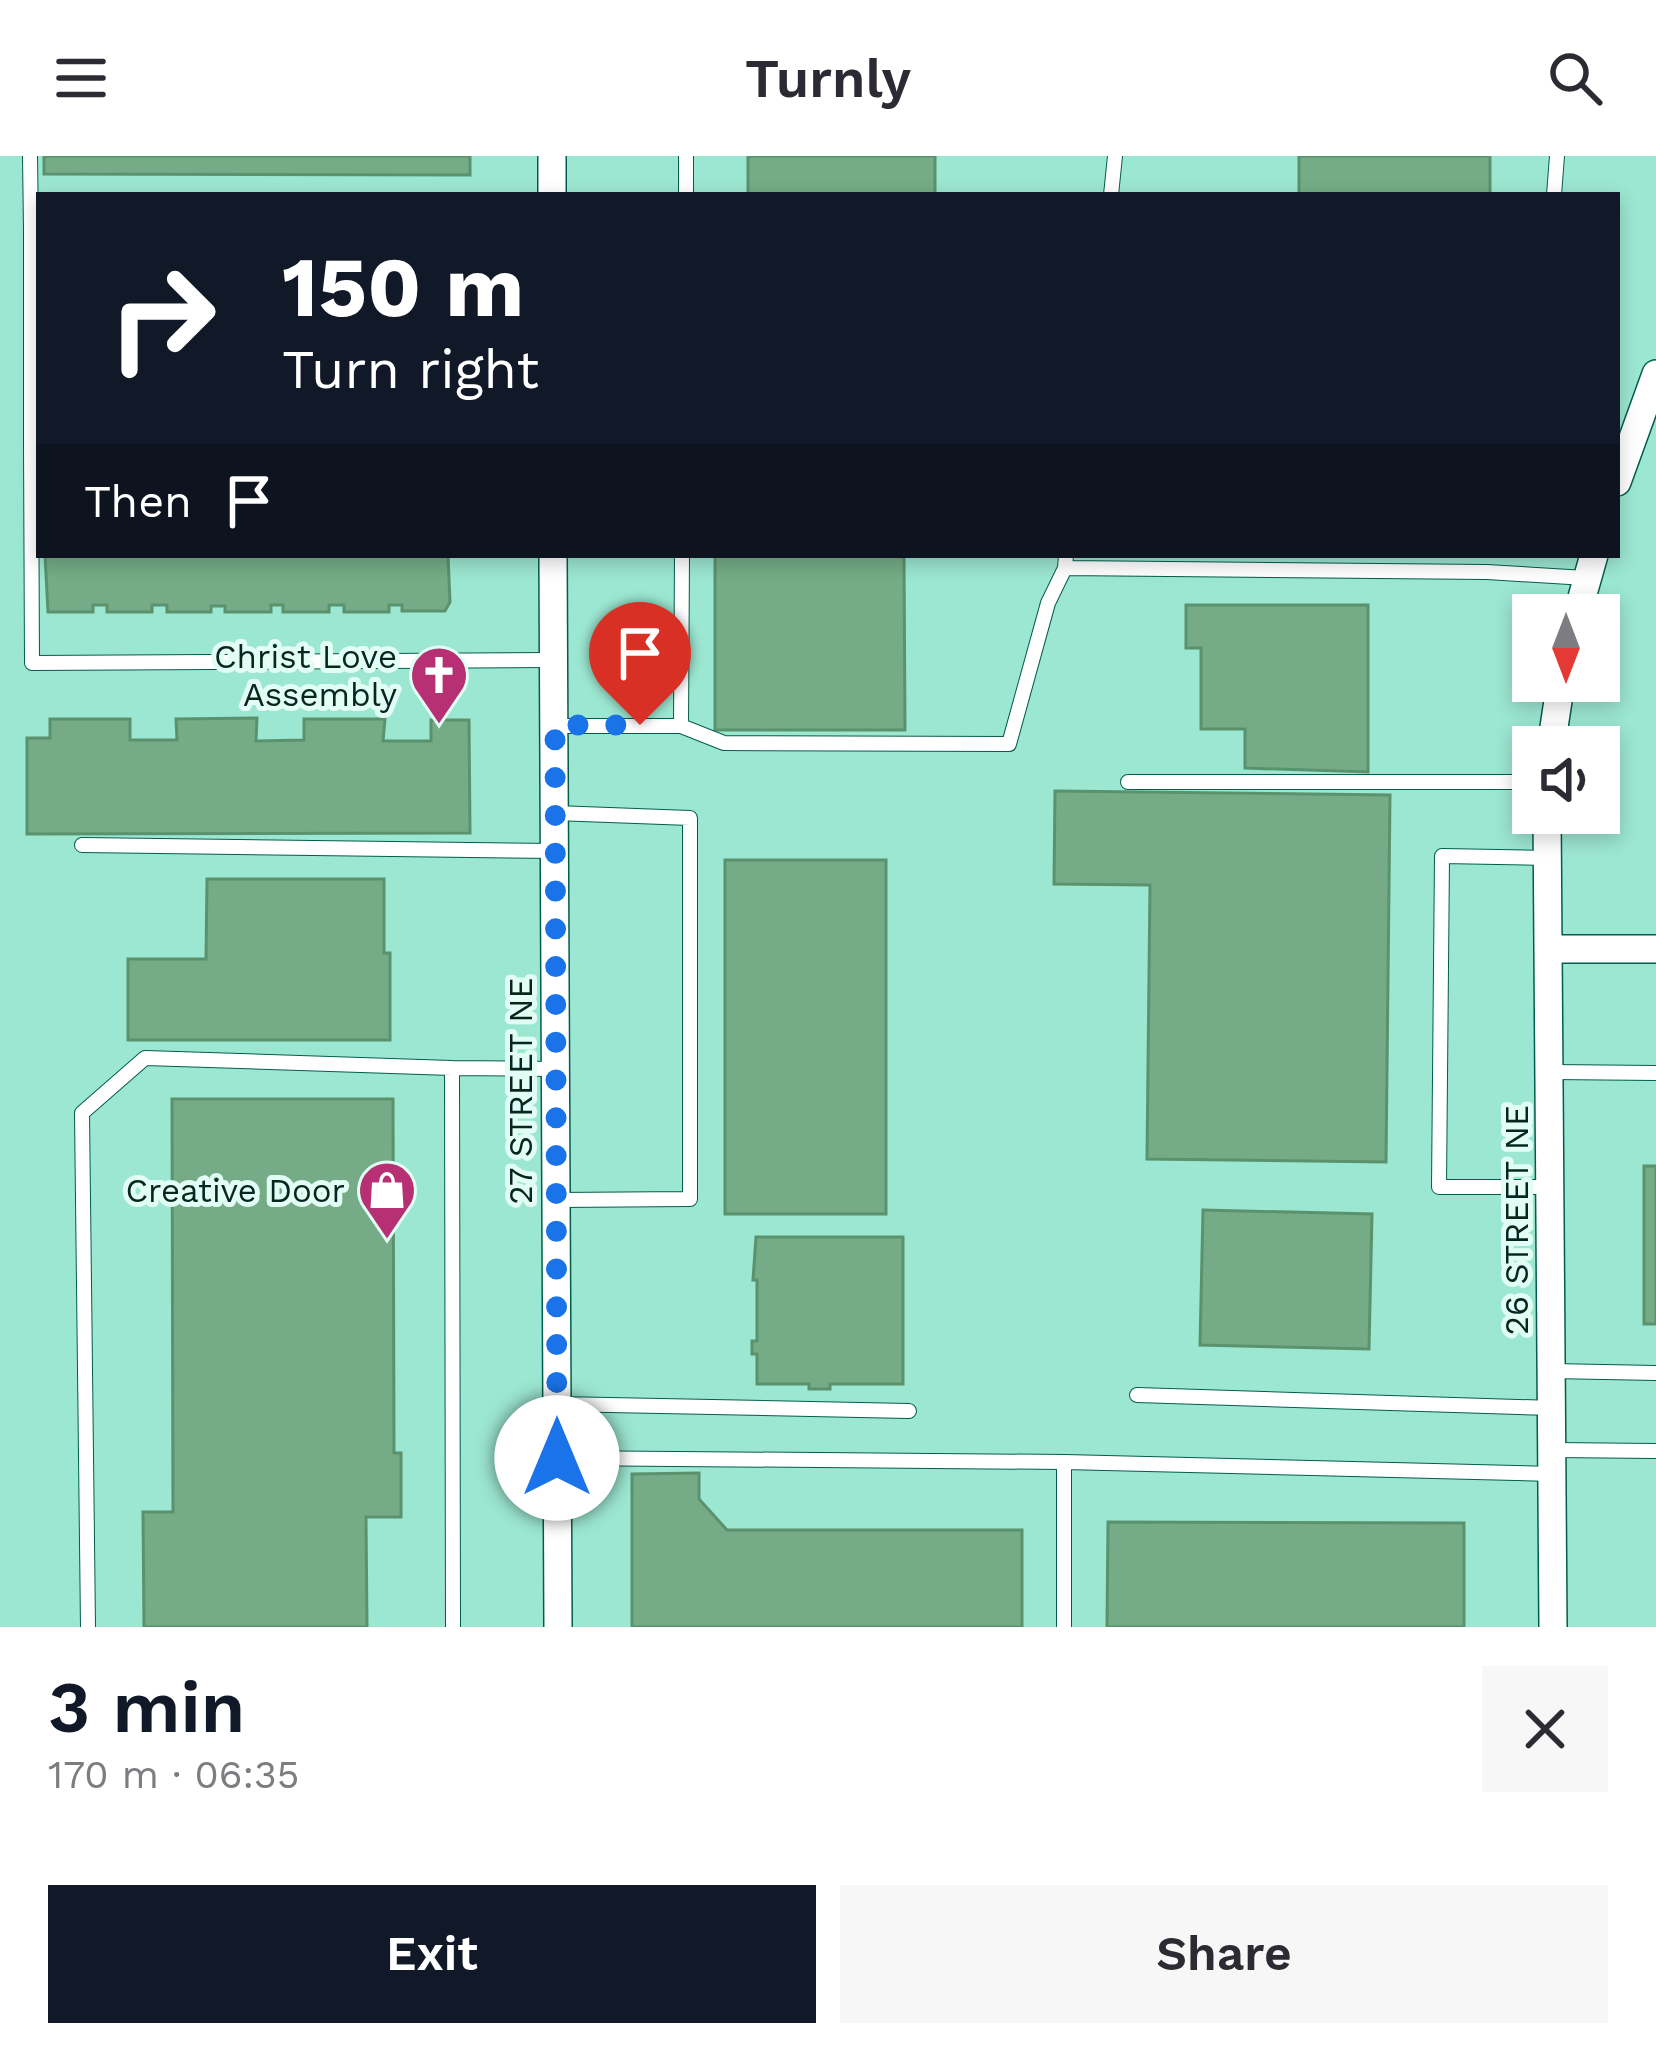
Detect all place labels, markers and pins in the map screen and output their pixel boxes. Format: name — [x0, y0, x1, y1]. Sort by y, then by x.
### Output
pin — [589, 602, 691, 725]
place label: Christ Love Assembly — [214, 637, 397, 714]
church icon: Christ Love Assembly — [408, 644, 470, 726]
shop icon: Creative Door — [356, 1159, 418, 1241]
place label: Creative Door — [125, 1171, 345, 1210]

